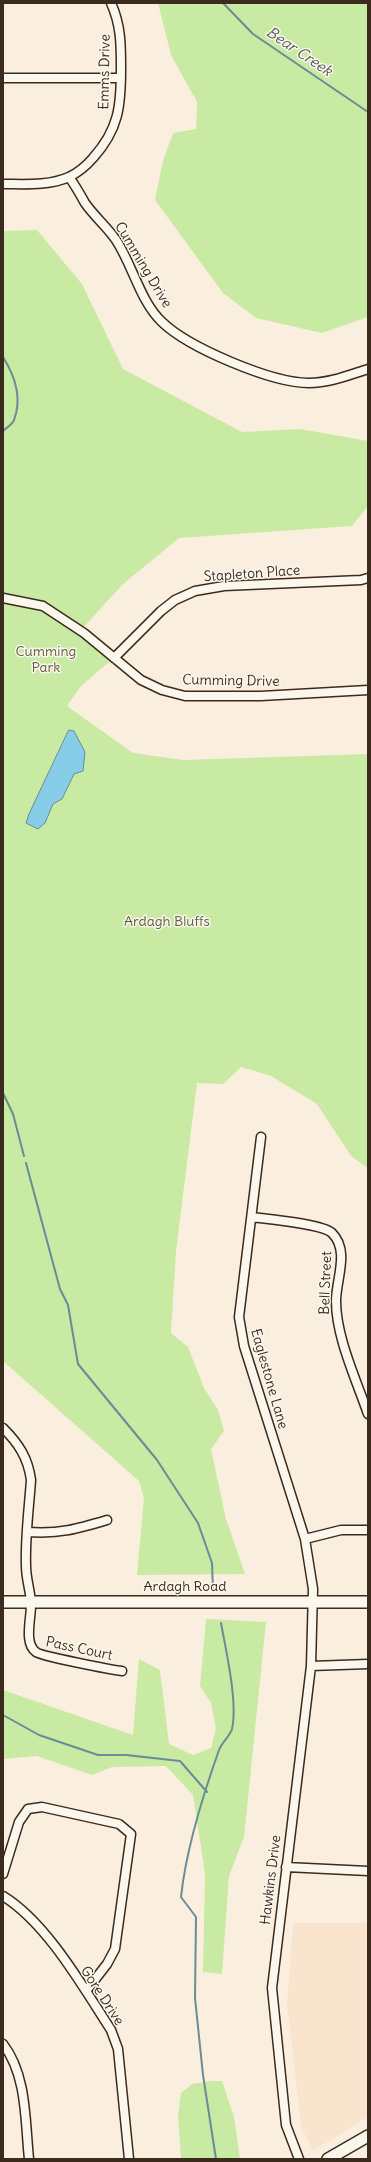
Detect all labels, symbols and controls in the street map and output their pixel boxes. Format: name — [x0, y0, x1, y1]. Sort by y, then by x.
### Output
water label: Bear Creek — [263, 23, 335, 81]
street label: Emms Drive — [96, 34, 114, 110]
street label: Cumming Drive — [111, 219, 175, 311]
street label: Stapleton Place — [203, 562, 301, 586]
park label: Cumming Park — [16, 644, 76, 676]
street label: Cumming Drive — [182, 672, 280, 690]
park label: Ardagh Bluffs — [124, 914, 210, 930]
street label: Bell Street — [316, 1251, 336, 1315]
street label: Eaglestone Lane — [247, 1327, 291, 1431]
street label: Ardagh Road — [144, 1579, 226, 1595]
street label: Pass Court — [44, 1634, 114, 1664]
street label: Hawkins Drive — [257, 1834, 285, 1926]
street label: Gore Drive — [77, 1963, 127, 2029]

